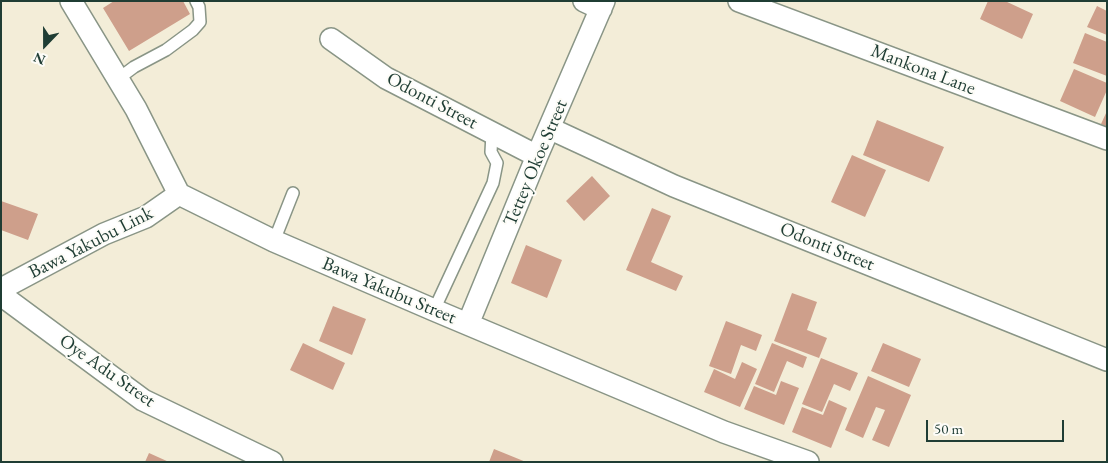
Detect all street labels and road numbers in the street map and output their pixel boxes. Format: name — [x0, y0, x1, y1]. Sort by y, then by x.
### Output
street label: Mankona Lane — [867, 40, 979, 100]
street label: Odonti Street — [383, 68, 481, 134]
street label: Tettey Okoe Street — [499, 96, 573, 230]
street label: Bawa Yakubu Link — [25, 202, 157, 284]
street label: Odonti Street — [777, 218, 877, 276]
street label: Bawa Yakubu Street — [319, 252, 459, 330]
street label: Oye Adu Street — [55, 330, 159, 412]

